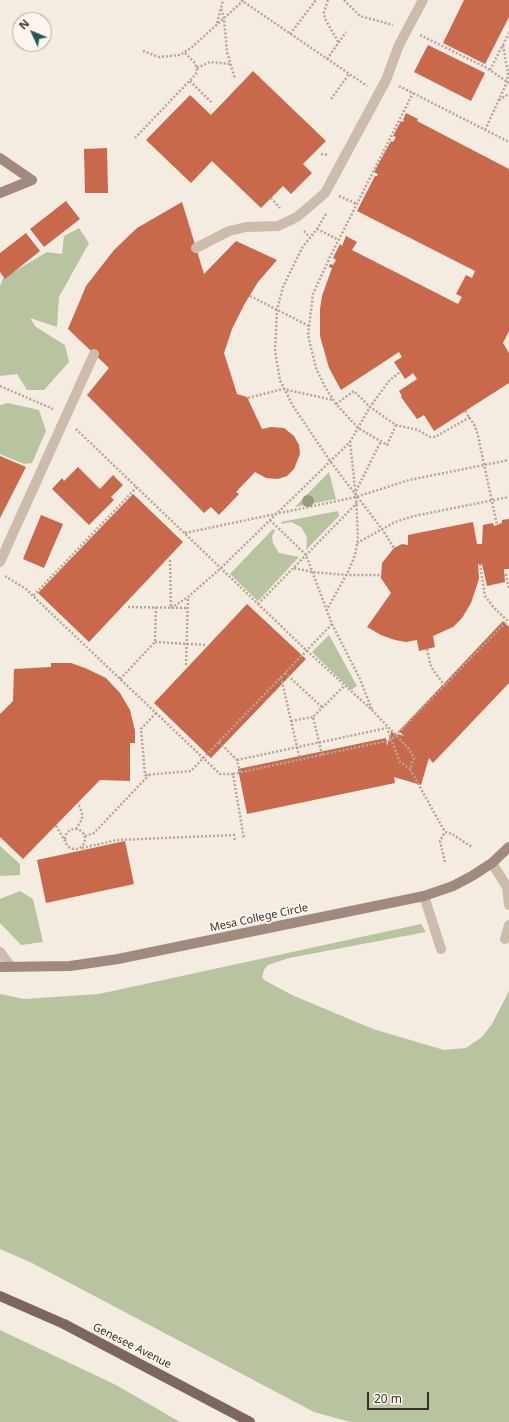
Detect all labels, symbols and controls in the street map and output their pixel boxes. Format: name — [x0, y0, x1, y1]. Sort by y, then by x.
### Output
north arrow — [12, 12, 52, 52]
text: N — [15, 16, 32, 32]
street label: Mesa College Circle — [209, 901, 309, 935]
street label: Genesee Avenue — [91, 1321, 173, 1371]
scale bar — [369, 1384, 431, 1410]
text: 20 m — [374, 1390, 402, 1407]

